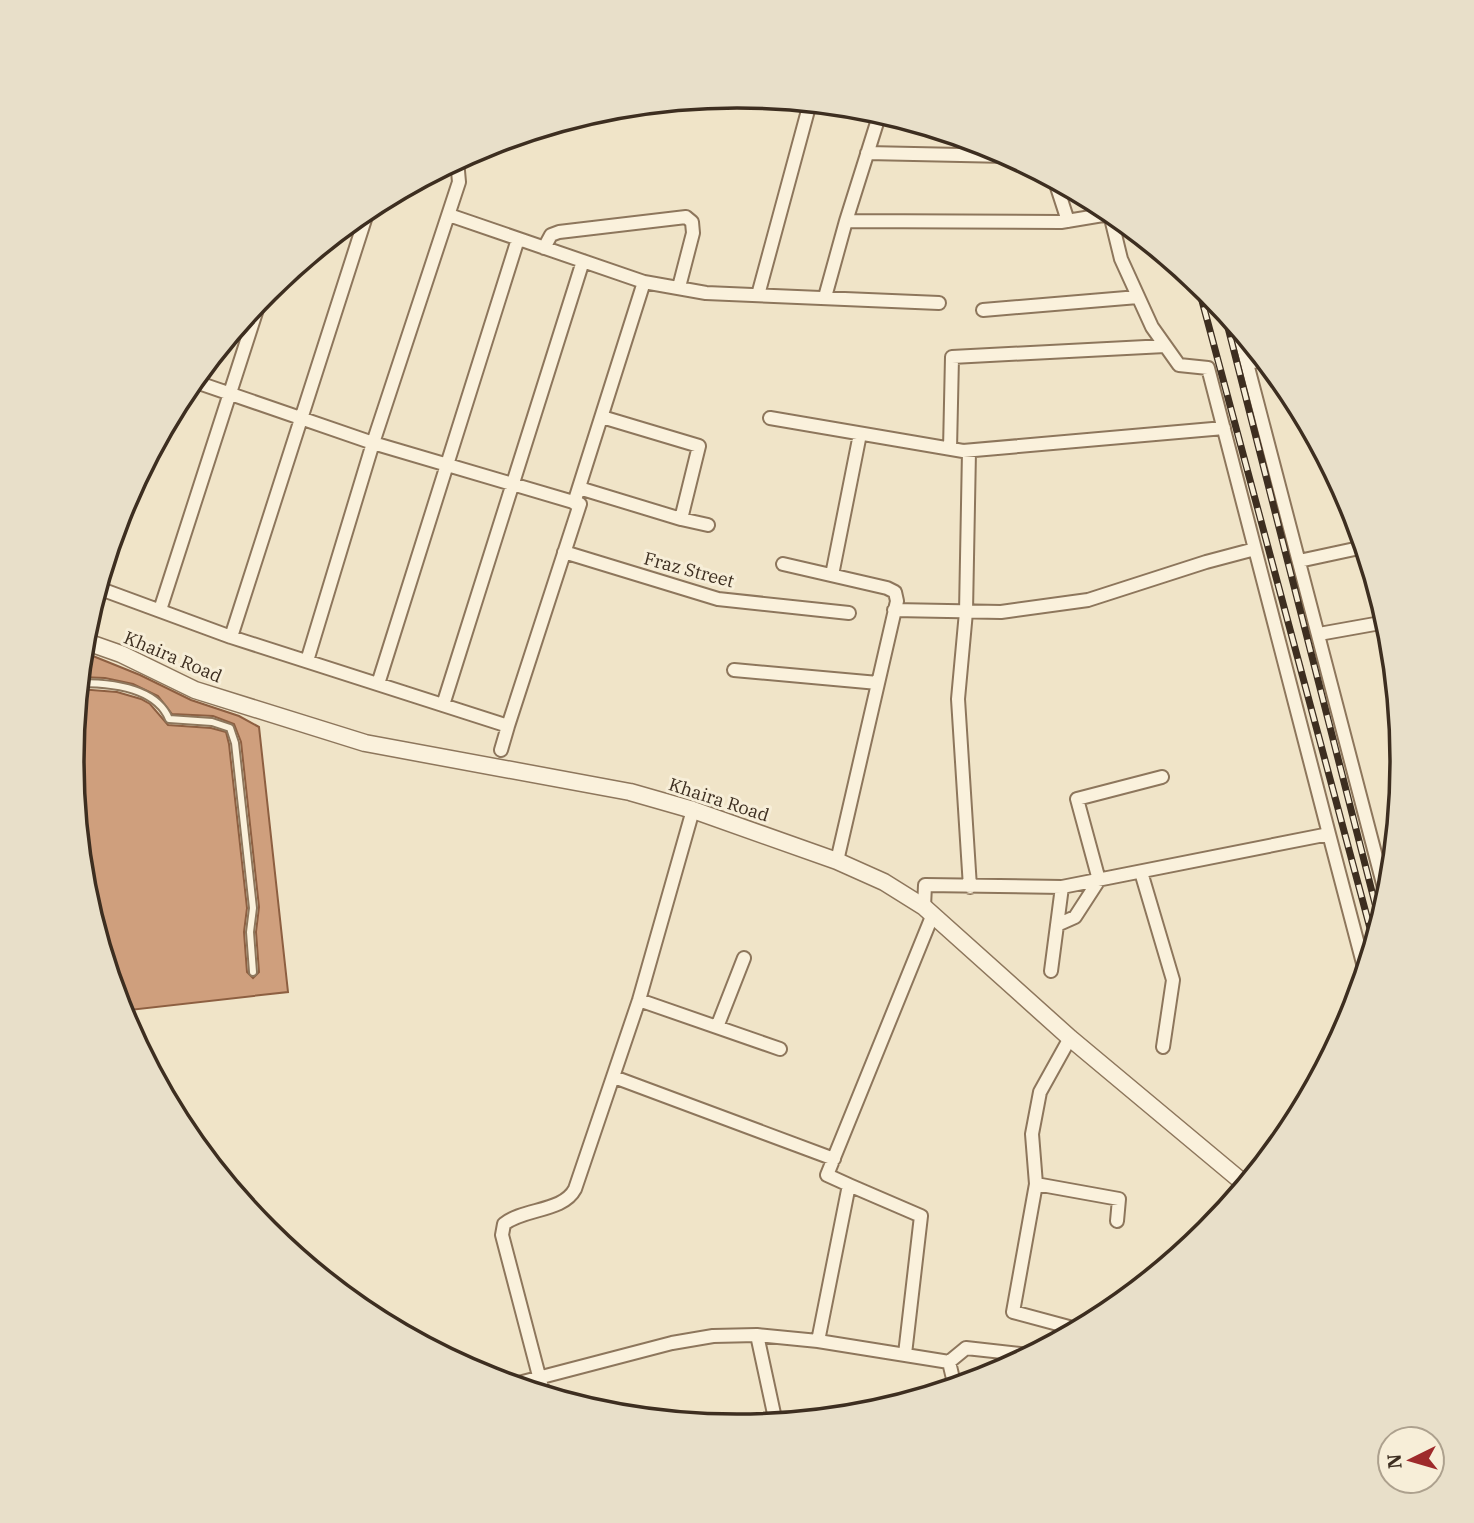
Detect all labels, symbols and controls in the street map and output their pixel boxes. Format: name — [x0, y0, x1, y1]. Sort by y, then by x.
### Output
street label: Fraz Street — [641, 546, 737, 593]
street label: Khaira Road — [121, 626, 226, 688]
street label: Khaira Road — [666, 772, 772, 827]
north arrow — [1376, 1425, 1446, 1495]
text: N — [1381, 1453, 1407, 1470]

